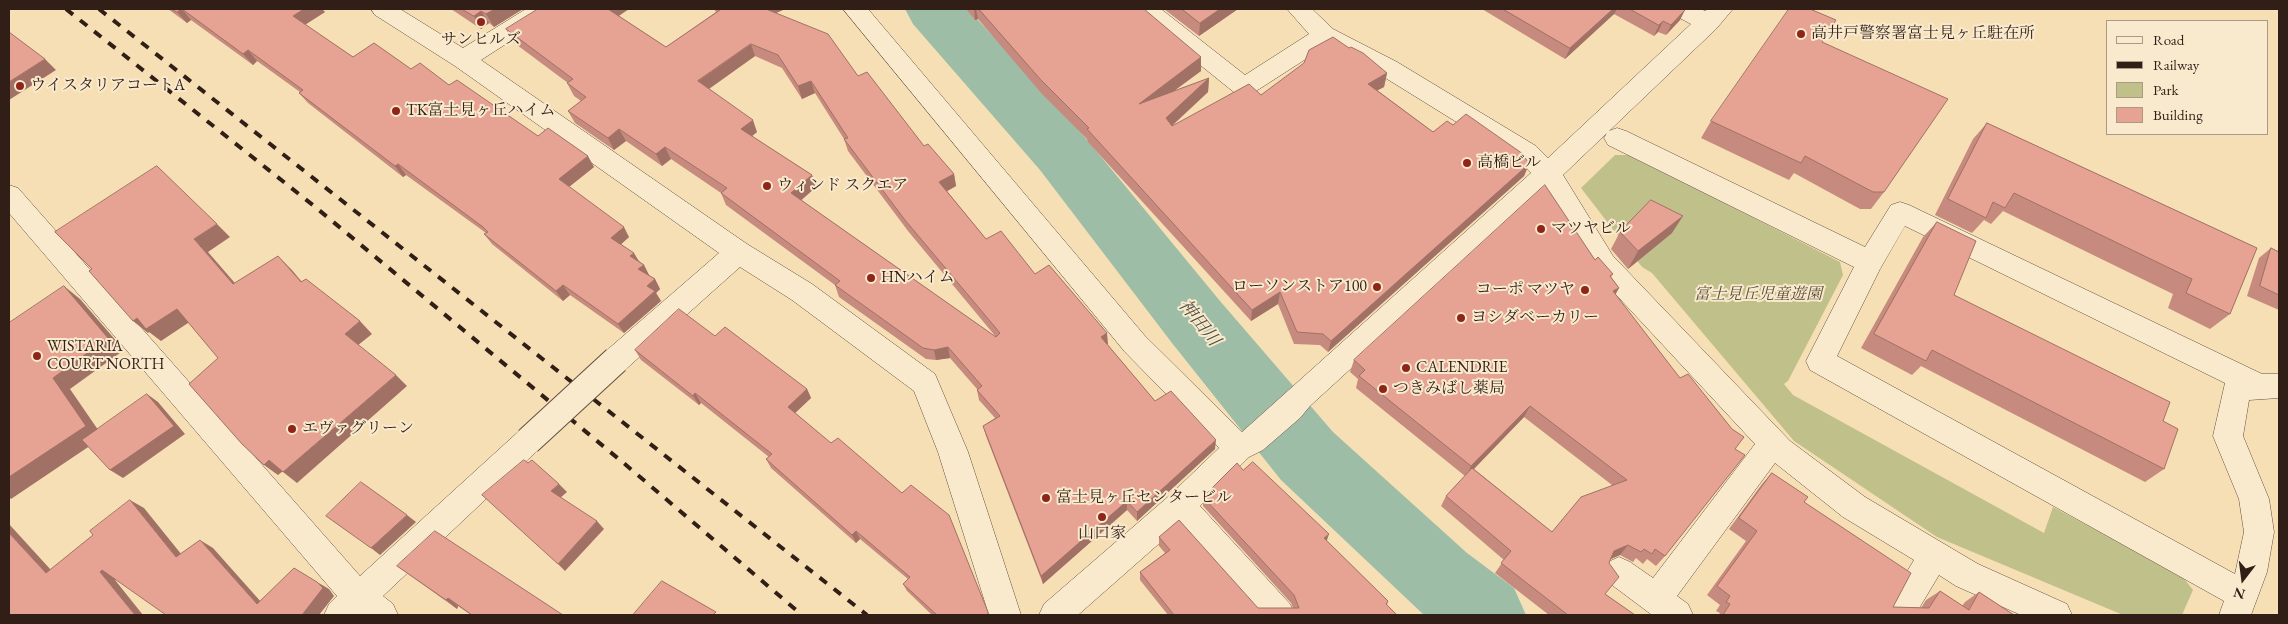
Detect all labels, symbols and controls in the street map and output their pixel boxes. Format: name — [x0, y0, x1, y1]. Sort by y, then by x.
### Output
marker: サンヒルズ — [475, 16, 487, 28]
legend — [2106, 20, 2268, 135]
place label: 高井戸警察署富士見ヶ丘駐在所 — [1811, 24, 2035, 44]
marker: 高井戸警察署富士見ヶ丘駐在所 — [1795, 28, 1807, 40]
place label: サンヒルズ — [441, 30, 521, 50]
text: Road — [2153, 30, 2184, 49]
text: Railway — [2153, 55, 2199, 74]
place label: ウイスタリアコートA — [30, 76, 185, 96]
marker: ウイスタリアコートA — [14, 80, 26, 92]
text: Park — [2153, 80, 2179, 99]
place label: TK富士見ヶ丘ハイム — [406, 101, 556, 121]
marker: TK富士見ヶ丘ハイム — [390, 105, 402, 117]
text: Building — [2153, 105, 2203, 124]
place label: 高橋ビル — [1477, 153, 1541, 173]
marker: 高橋ビル — [1461, 157, 1473, 169]
place label: ウィンド スクエア — [777, 176, 908, 196]
marker: ウィンド スクエア — [761, 180, 773, 192]
place label: マツヤビル — [1551, 219, 1631, 239]
marker: マツヤビル — [1535, 223, 1547, 235]
place label: HNハイム — [881, 268, 955, 288]
marker: HNハイム — [865, 272, 877, 284]
place label: ローソンストア100 — [1232, 277, 1367, 297]
place label: コーポ マツヤ — [1476, 280, 1575, 300]
marker: ローソンストア100 — [1371, 281, 1383, 293]
marker: コーポ マツヤ — [1579, 284, 1591, 296]
park label: 富士見丘児童遊園 — [1694, 285, 1822, 305]
water label: 神田川 — [1174, 295, 1224, 351]
place label: ヨシダベーカリー — [1471, 308, 1599, 328]
marker: ヨシダベーカリー — [1455, 312, 1467, 324]
place label: WISTARIA COURT NORTH — [47, 337, 164, 375]
marker: WISTARIA COURT NORTH — [31, 350, 43, 362]
place label: CALENDRIE — [1416, 358, 1507, 378]
marker: CALENDRIE — [1400, 362, 1412, 374]
place label: つきみばし薬局 — [1393, 379, 1505, 399]
marker: つきみばし薬局 — [1377, 383, 1389, 395]
place label: エヴァグリーン — [302, 419, 414, 439]
marker: エヴァグリーン — [286, 423, 298, 435]
place label: 富士見ヶ丘センタービル — [1056, 488, 1232, 508]
marker: 富士見ヶ丘センタービル — [1040, 492, 1052, 504]
marker: 山口家 — [1096, 511, 1108, 523]
place label: 山口家 — [1078, 524, 1126, 544]
north arrow — [2218, 554, 2268, 604]
text: N — [2231, 583, 2247, 604]

